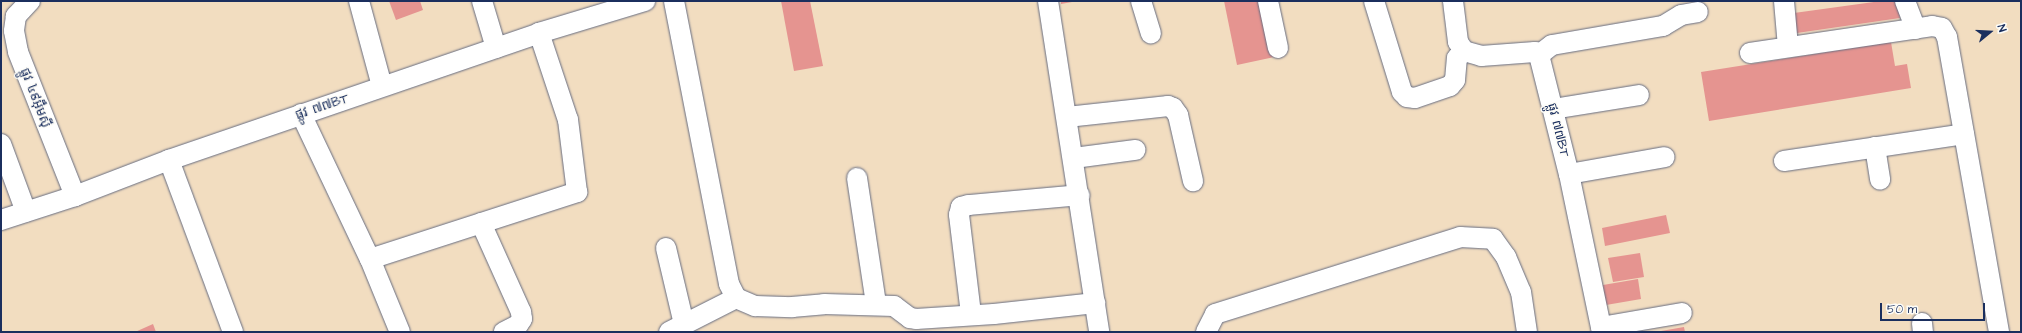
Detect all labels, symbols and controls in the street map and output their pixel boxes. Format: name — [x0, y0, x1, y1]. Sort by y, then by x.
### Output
north arrow — [1970, 12, 2010, 52]
text: N — [1994, 23, 2010, 34]
street label: ផ្លូវ ៤៩អ៊ឹមស៊ី — [16, 66, 54, 130]
street label: ផ្លូវ ៧៧BT — [293, 91, 351, 123]
street label: ផ្លូវ ៧៧BT — [1544, 101, 1572, 159]
scale bar — [1882, 295, 1987, 321]
text: 50 m — [1887, 301, 1917, 318]

